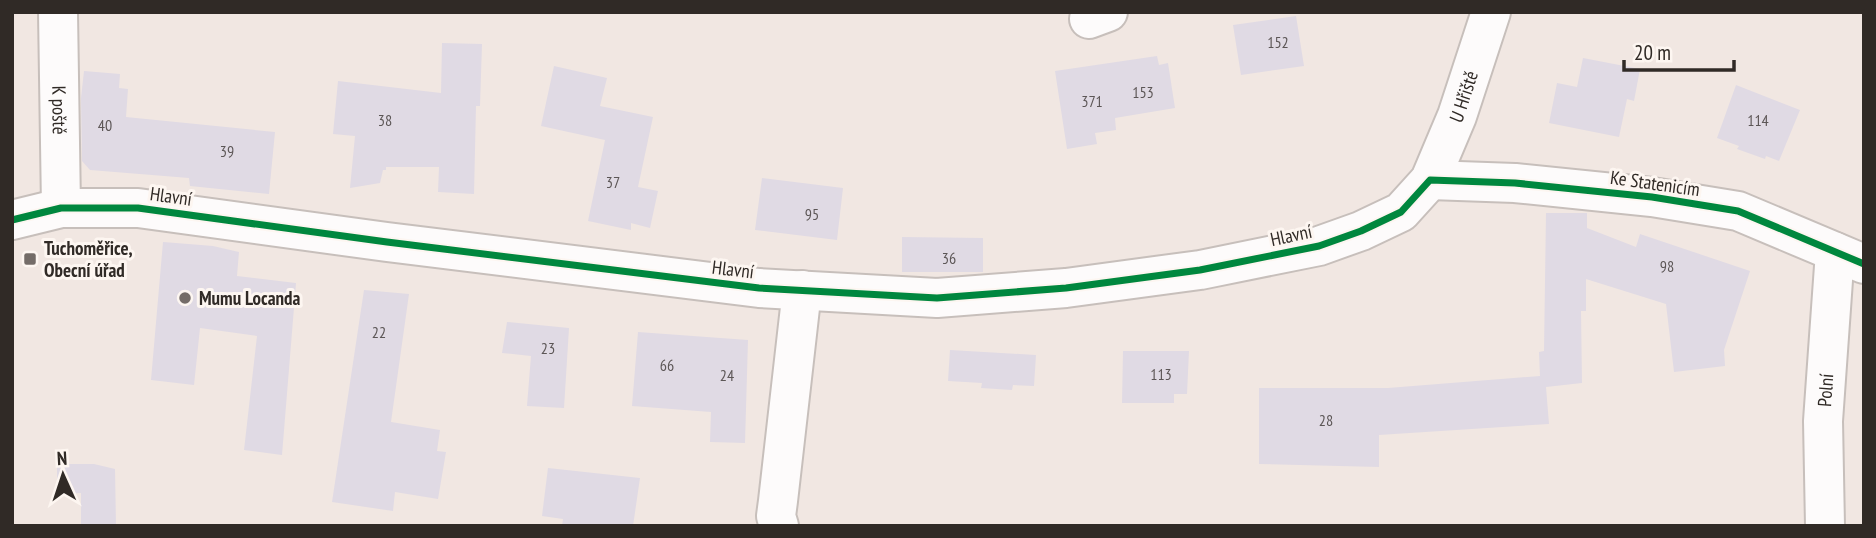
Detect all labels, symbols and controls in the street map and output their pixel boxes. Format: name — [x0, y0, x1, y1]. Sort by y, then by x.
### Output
scale bar — [1624, 28, 1734, 72]
house number: 152 — [1267, 32, 1289, 52]
text: 20 m — [1634, 39, 1671, 66]
street label: U Hřiště — [1444, 67, 1483, 126]
house number: 153 — [1132, 82, 1154, 102]
street label: K poště — [47, 85, 72, 135]
house number: 371 — [1081, 91, 1103, 111]
house number: 38 — [378, 110, 392, 130]
house number: 114 — [1747, 110, 1769, 130]
house number: 40 — [98, 115, 112, 135]
house number: 39 — [220, 141, 234, 161]
street label: Ke Statenicím — [1609, 165, 1701, 201]
house number: 37 — [606, 172, 620, 192]
street label: Hlavní — [149, 181, 193, 211]
house number: 95 — [805, 204, 819, 224]
street label: Hlavní — [1268, 219, 1314, 251]
place label: Tuchoměřice, Obecní úřad — [44, 236, 133, 282]
house number: 36 — [942, 248, 956, 268]
marker: Tuchoměřice, Obecní úřad — [22, 251, 38, 267]
street label: Hlavní — [711, 255, 755, 283]
house number: 98 — [1660, 256, 1674, 276]
place label: Mumu Locanda — [199, 286, 301, 310]
marker: Mumu Locanda — [177, 290, 193, 306]
house number: 22 — [372, 322, 386, 342]
house number: 23 — [541, 338, 555, 358]
house number: 66 — [660, 355, 674, 375]
house number: 113 — [1150, 364, 1172, 384]
house number: 24 — [720, 365, 734, 385]
street label: Polní — [1812, 373, 1838, 407]
house number: 28 — [1319, 410, 1333, 430]
north arrow — [28, 440, 98, 510]
text: N — [56, 446, 68, 470]

